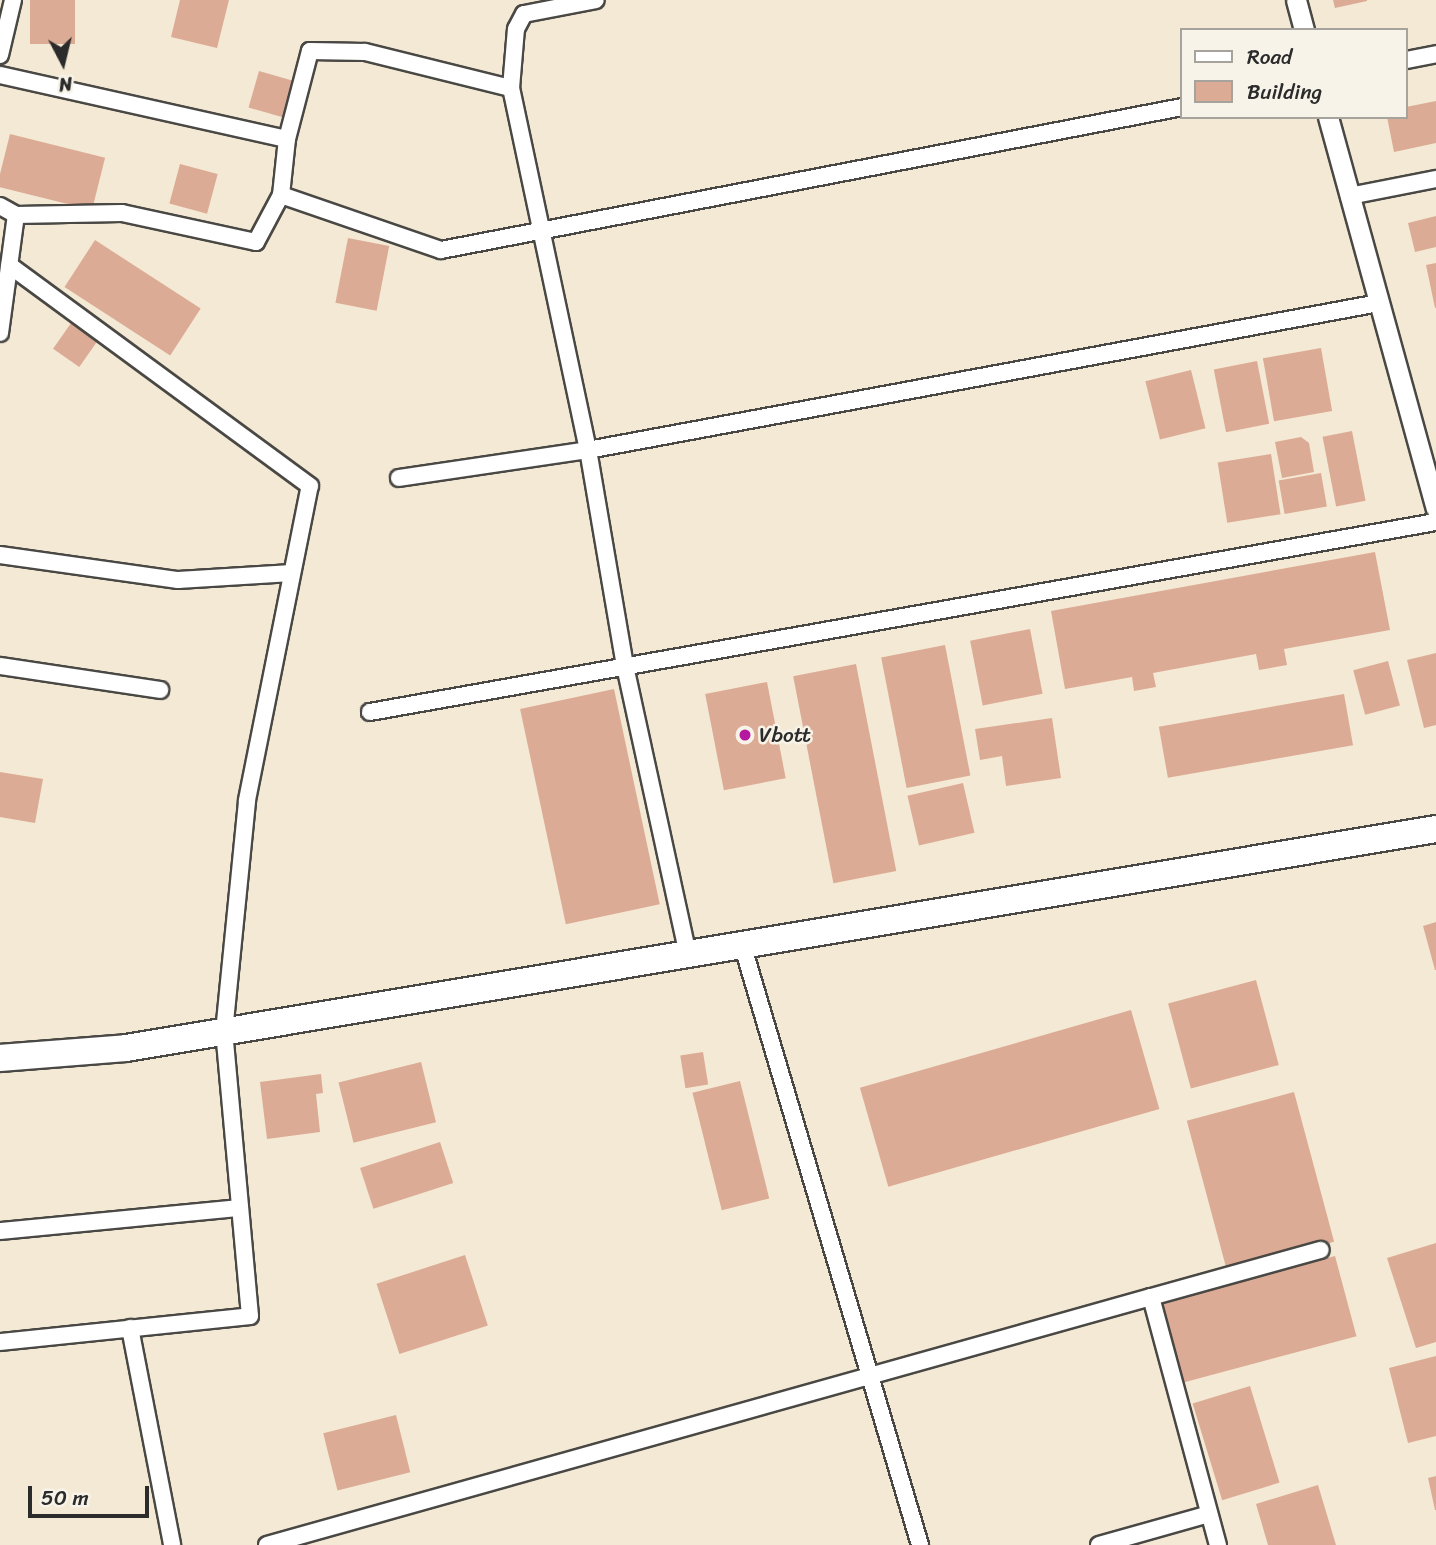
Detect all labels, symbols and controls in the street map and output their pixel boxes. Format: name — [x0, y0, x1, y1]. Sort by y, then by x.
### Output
north arrow — [28, 28, 98, 98]
legend — [1180, 28, 1408, 119]
text: Road — [1247, 38, 1292, 76]
text: N — [57, 67, 74, 102]
text: Building — [1247, 73, 1322, 111]
place label: Vbott — [759, 722, 811, 748]
marker: Vbott — [737, 727, 753, 743]
scale bar — [32, 1472, 152, 1516]
text: 50 m — [41, 1479, 89, 1517]

